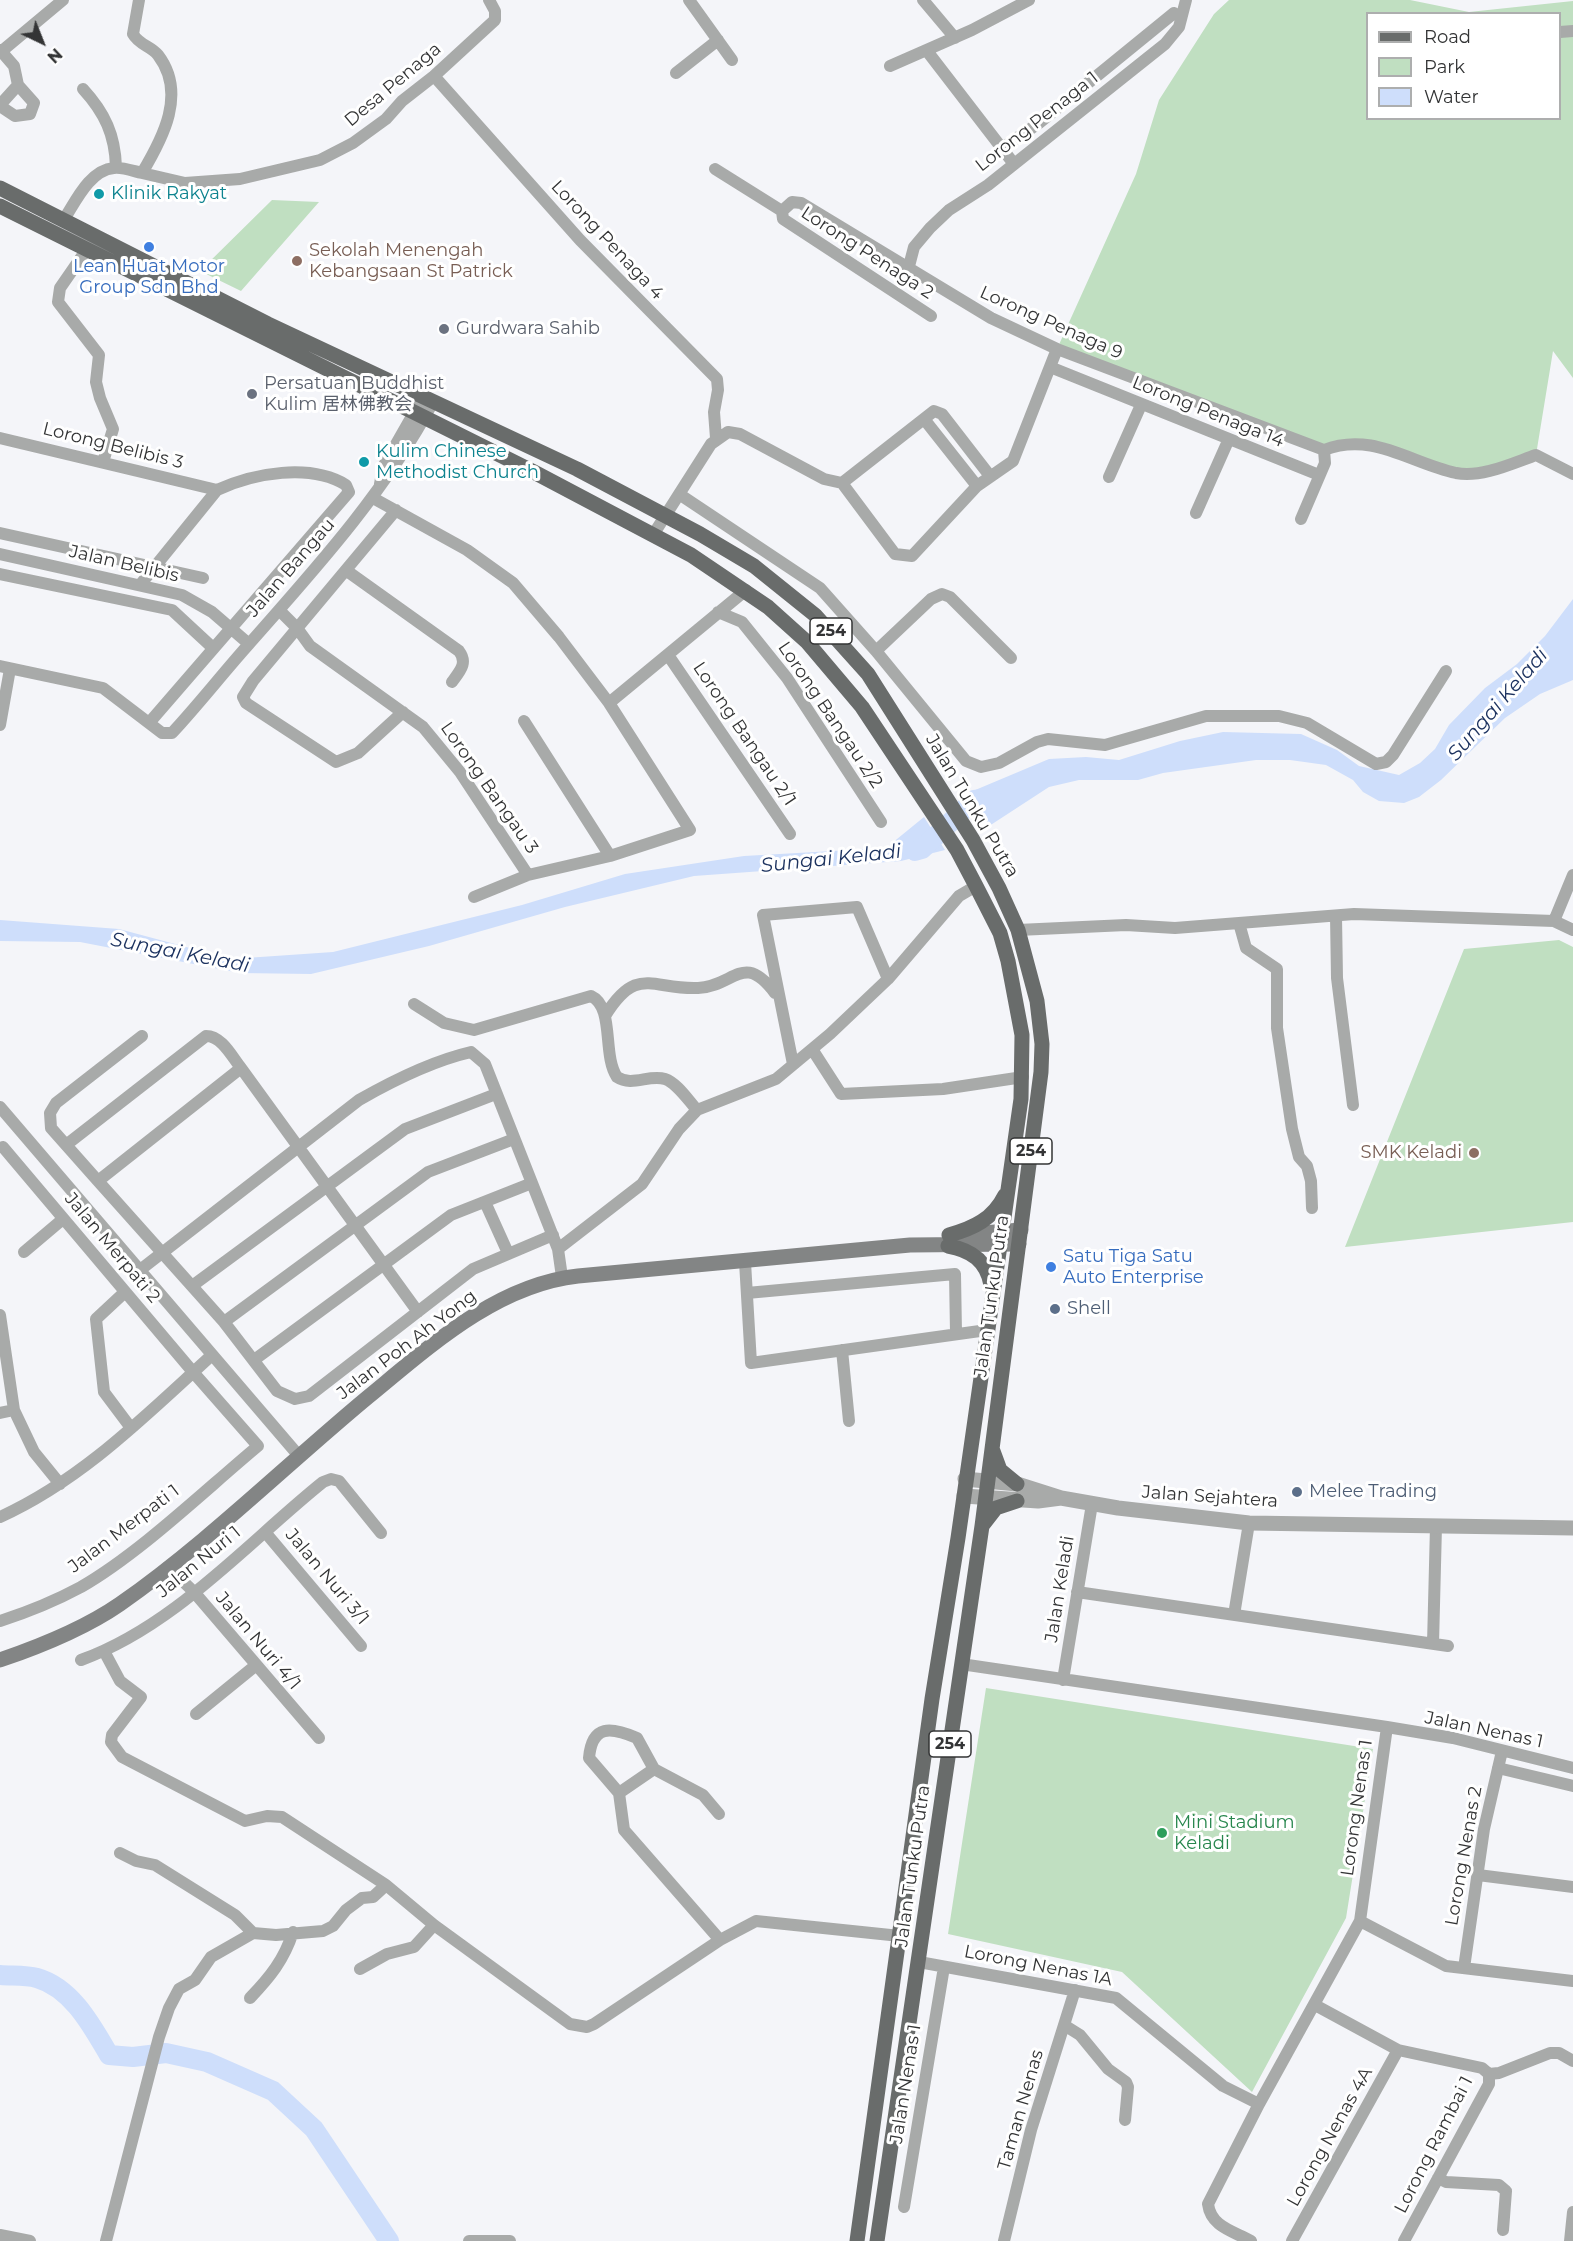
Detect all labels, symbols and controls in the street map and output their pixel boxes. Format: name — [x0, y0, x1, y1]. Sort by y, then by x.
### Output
north arrow — [12, 12, 72, 72]
legend — [1366, 12, 1561, 120]
text: Road — [1424, 26, 1471, 48]
street label: Desa Penaga — [340, 38, 446, 132]
text: N — [43, 44, 66, 67]
text: Park — [1424, 56, 1465, 78]
street label: Lorong Penaga 1 — [971, 67, 1103, 177]
text: Water — [1424, 86, 1479, 108]
street label: Lorong Penaga 4 — [546, 176, 668, 304]
place label: Klinik Rakyat — [111, 183, 227, 205]
marker: Klinik Rakyat — [92, 187, 106, 201]
street label: Lorong Penaga 2 — [797, 202, 937, 304]
marker: Lean Huat Motor Group Sdn Bhd — [142, 240, 156, 254]
place label: Sekolah Menengah Kebangsaan St Patrick — [309, 240, 513, 282]
marker: Sekolah Menengah Kebangsaan St Patrick — [290, 254, 304, 268]
place label: Lean Huat Motor Group Sdn Bhd — [73, 256, 225, 298]
street label: Lorong Penaga 9 — [976, 282, 1126, 364]
place label: Gurdwara Sahib — [456, 318, 600, 340]
marker: Gurdwara Sahib — [437, 322, 451, 336]
street label: Lorong Penaga 14 — [1129, 372, 1287, 452]
place label: Persatuan Buddhist Kulim 居林佛教会 — [264, 373, 444, 416]
marker: Persatuan Buddhist Kulim 居林佛教会 — [245, 387, 259, 401]
street label: Lorong Belibis 3 — [40, 418, 186, 474]
place label: Kulim Chinese Methodist Church — [376, 441, 539, 484]
marker: Kulim Chinese Methodist Church — [357, 455, 371, 469]
street label: Jalan Bangau — [242, 514, 340, 622]
street label: Jalan Belibis — [67, 541, 181, 587]
road number: 254 — [810, 618, 852, 644]
street label: Lorong Bangau 2/2 — [773, 638, 887, 792]
water label: Sungai Keladi — [1443, 644, 1553, 766]
street label: Lorong Bangau 2/1 — [688, 658, 800, 810]
street label: Lorong Bangau 3 — [436, 718, 542, 858]
street label: Jalan Tunku Putra — [921, 731, 1023, 881]
water label: Sungai Keladi — [760, 840, 902, 878]
water label: Sungai Keladi — [109, 928, 251, 978]
road number: 254 — [1010, 1138, 1052, 1164]
place label: SMK Keladi — [1360, 1142, 1462, 1164]
marker: SMK Keladi — [1467, 1146, 1481, 1160]
street label: Jalan Merpati 2 — [60, 1189, 164, 1307]
street label: Jalan Tunku Putra — [970, 1214, 1014, 1378]
place label: Satu Tiga Satu Auto Enterprise — [1063, 1246, 1204, 1288]
marker: Satu Tiga Satu Auto Enterprise — [1044, 1260, 1058, 1274]
street label: Jalan Poh Ah Yong — [333, 1286, 481, 1404]
place label: Shell — [1067, 1298, 1111, 1320]
marker: Shell — [1048, 1302, 1062, 1316]
street label: Jalan Merpati 1 — [64, 1480, 184, 1578]
street label: Jalan Sejahtera — [1141, 1481, 1279, 1513]
place label: Melee Trading — [1309, 1481, 1437, 1503]
marker: Melee Trading — [1290, 1485, 1304, 1499]
street label: Jalan Nuri 1 — [153, 1522, 245, 1602]
street label: Jalan Nuri 3/1 — [281, 1525, 373, 1629]
street label: Jalan Keladi — [1041, 1534, 1079, 1644]
street label: Jalan Nuri 4/1 — [211, 1588, 305, 1694]
street label: Jalan Nenas 1 — [1423, 1707, 1545, 1753]
road number: 254 — [929, 1731, 971, 1757]
street label: Lorong Nenas 1 — [1337, 1738, 1377, 1878]
street label: Jalan Tunku Putra — [891, 1784, 935, 1948]
street label: Lorong Nenas 2 — [1441, 1785, 1487, 1927]
place label: Mini Stadium Keladi — [1174, 1812, 1295, 1854]
marker: Mini Stadium Keladi — [1155, 1826, 1169, 1840]
street label: Lorong Nenas 1A — [962, 1941, 1114, 1991]
street label: Jalan Nenas 1 — [886, 2023, 926, 2145]
street label: Taman Nenas — [994, 2047, 1048, 2173]
street label: Lorong Nenas 4A — [1283, 2064, 1377, 2210]
street label: Lorong Rambai 1 — [1390, 2073, 1478, 2217]

